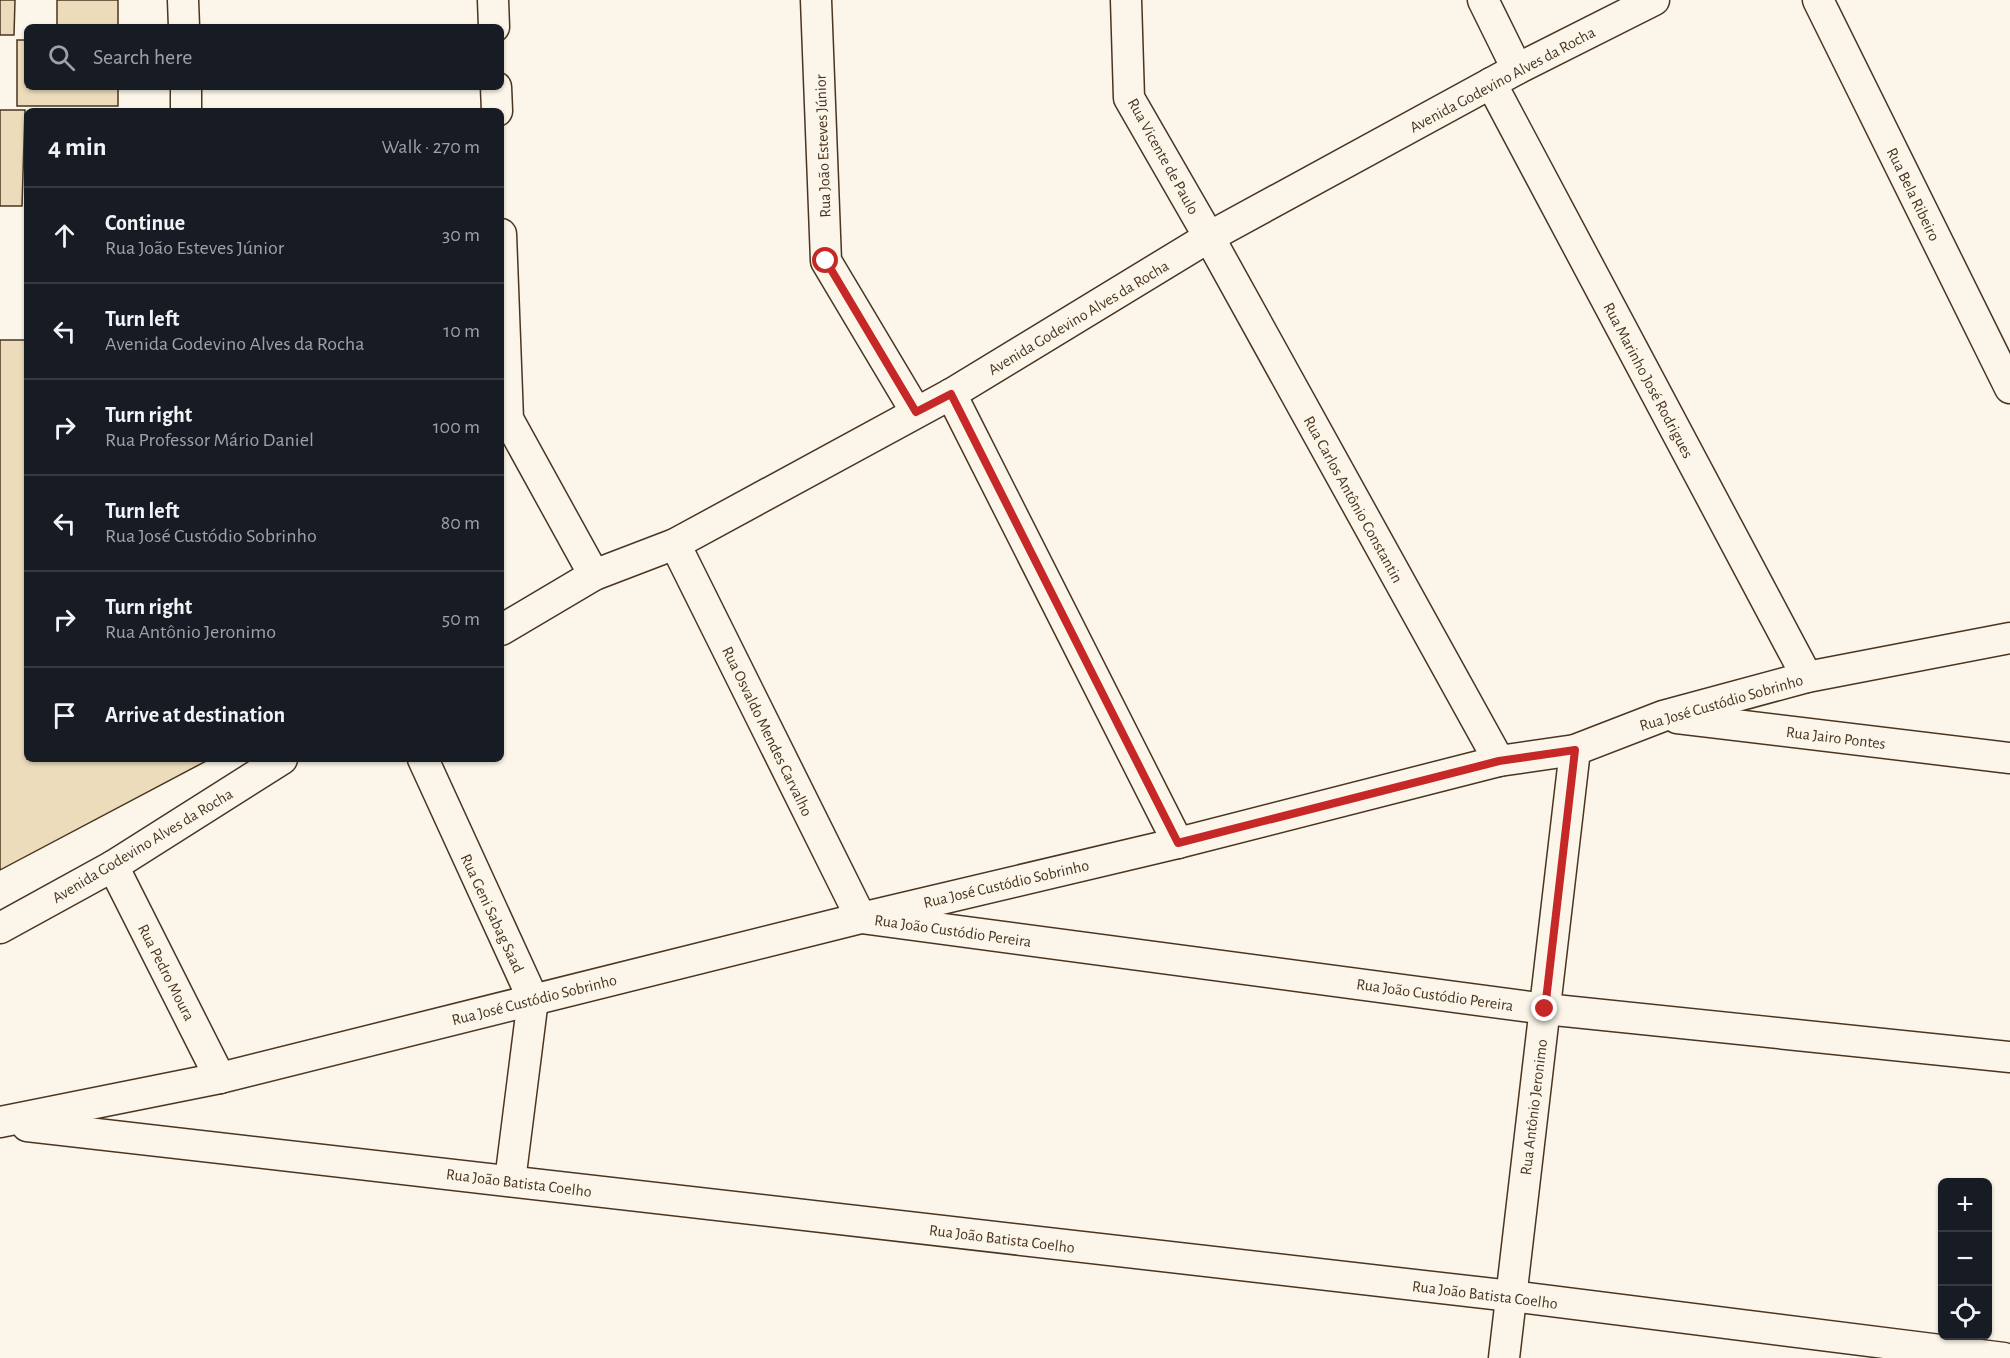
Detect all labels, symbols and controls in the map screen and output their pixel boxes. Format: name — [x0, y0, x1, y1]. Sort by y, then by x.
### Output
search box — [24, 24, 504, 90]
street label: Avenida Godevino Alves da Rocha — [1407, 24, 1598, 136]
icon: search — [45, 41, 78, 74]
text: Search here — [93, 46, 192, 68]
street label: Rua João Esteves Júnior — [812, 73, 833, 218]
street label: Rua Vicente de Paulo — [1125, 96, 1202, 217]
text: 4 min — [48, 134, 107, 160]
text: Walk · 270 m — [381, 137, 480, 157]
street label: Rua Bela Ribeiro — [1884, 145, 1943, 244]
text: Continue — [105, 212, 185, 234]
icon: ahead — [48, 219, 81, 252]
text: 30 m — [442, 225, 480, 245]
text: Rua João Esteves Júnior — [105, 238, 284, 258]
route start — [812, 247, 838, 273]
street label: Avenida Godevino Alves da Rocha — [985, 258, 1172, 378]
street label: Rua Marinho José Rodrigues — [1600, 300, 1696, 461]
text: Turn left — [105, 308, 179, 330]
icon: left — [48, 315, 81, 348]
text: 10 m — [443, 321, 480, 341]
text: Avenida Godevino Alves da Rocha — [105, 334, 364, 354]
text: Turn right — [105, 404, 192, 426]
icon: right — [48, 411, 81, 444]
street label: Rua Carlos Antônio Constantin — [1301, 413, 1406, 586]
text: 100 m — [433, 417, 480, 437]
text: Rua Professor Mário Daniel — [105, 430, 314, 450]
text: Turn left — [105, 500, 179, 522]
icon: left — [48, 507, 81, 540]
text: 80 m — [441, 513, 480, 533]
text: Rua José Custódio Sobrinho — [105, 526, 317, 546]
text: Turn right — [105, 596, 192, 618]
icon: right — [48, 603, 81, 636]
text: 50 m — [442, 609, 480, 629]
text: Rua Antônio Jeronimo — [105, 622, 276, 642]
street label: Rua Osvaldo Mendes Carvalho — [719, 644, 815, 819]
street label: Rua José Custódio Sobrinho — [1638, 672, 1805, 734]
icon: arrive — [48, 699, 81, 732]
text: Arrive at destination — [105, 704, 285, 726]
street label: Rua Jairo Pontes — [1785, 724, 1887, 752]
street label: Avenida Godevino Alves da Rocha — [49, 786, 236, 906]
street label: Rua Geni Sabag Saad — [458, 852, 527, 975]
street label: Rua José Custódio Sobrinho — [922, 857, 1091, 911]
street label: Rua João Custódio Pereira — [873, 912, 1032, 950]
street label: Rua Pedro Moura — [135, 921, 197, 1023]
street label: Rua José Custódio Sobrinho — [450, 972, 618, 1028]
street label: Rua João Custódio Pereira — [1355, 976, 1514, 1014]
route end — [1531, 995, 1557, 1021]
street label: Rua Antônio Jeronimo — [1518, 1038, 1550, 1176]
street label: Rua João Batista Coelho — [445, 1166, 593, 1200]
map controls — [1938, 1178, 1992, 1340]
button: + — [1938, 1178, 1992, 1232]
street label: Rua João Batista Coelho — [928, 1222, 1076, 1256]
button: − — [1938, 1232, 1992, 1286]
street label: Rua João Batista Coelho — [1411, 1278, 1559, 1312]
button: locate — [1938, 1286, 1992, 1340]

